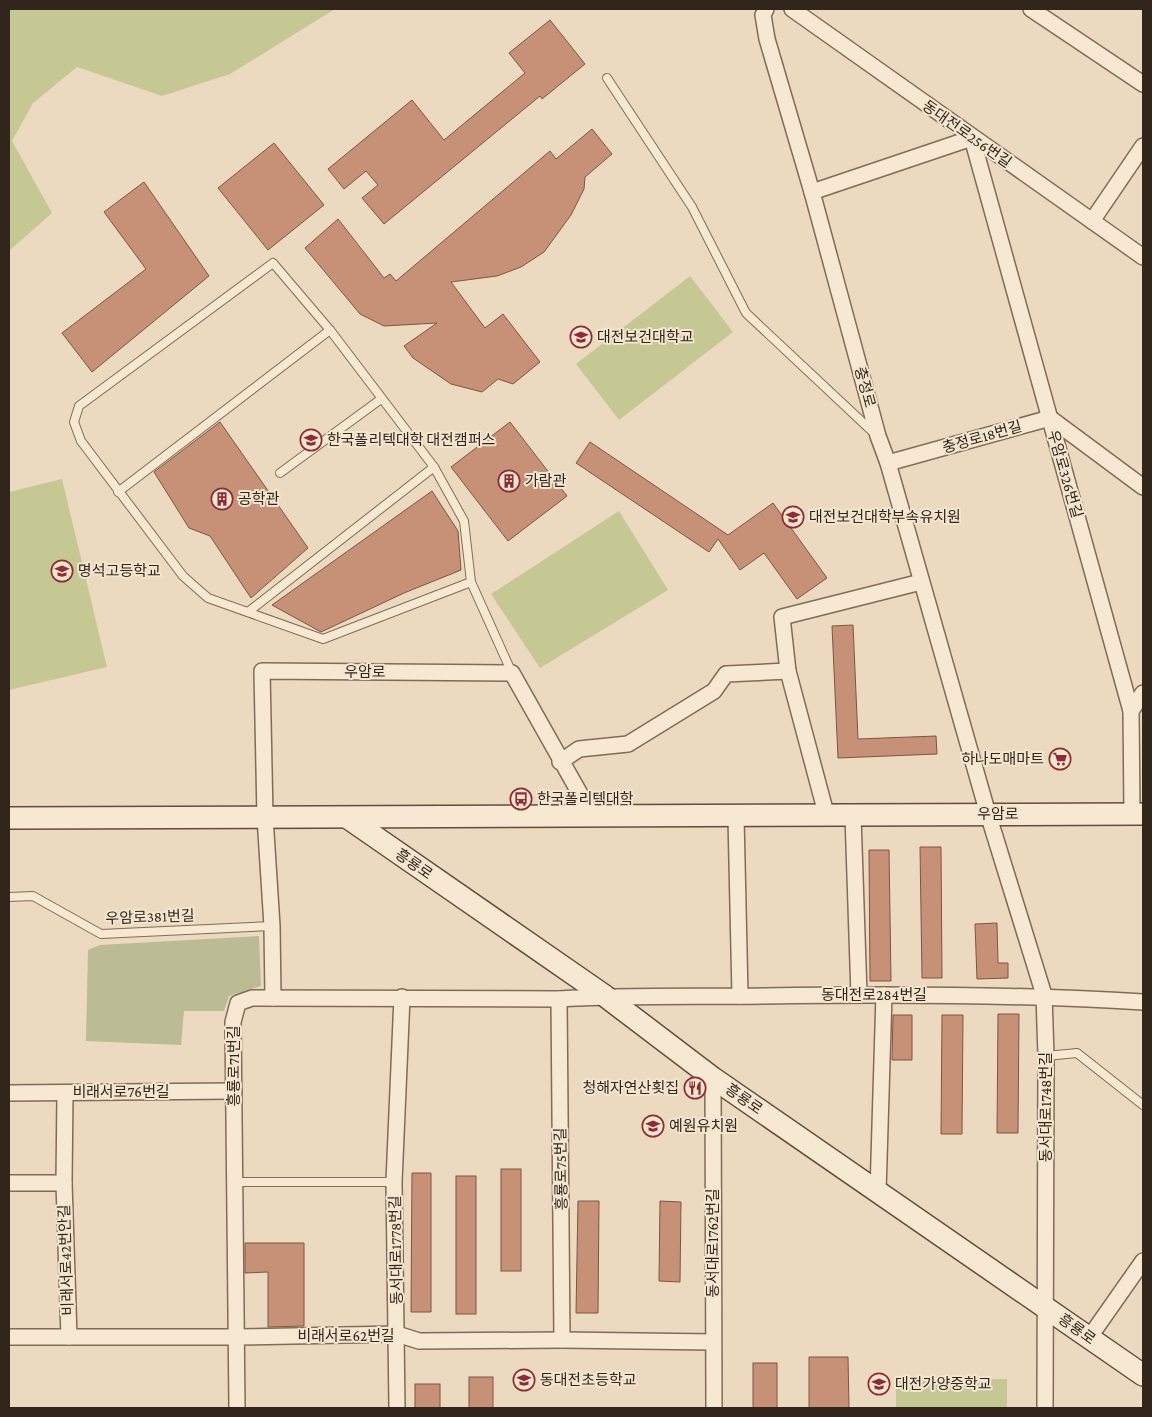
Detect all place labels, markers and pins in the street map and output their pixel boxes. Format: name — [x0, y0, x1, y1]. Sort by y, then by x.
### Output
school or university icon: 대전보건대학교 — [569, 325, 593, 349]
place label: 대전보건대학교 — [597, 328, 694, 345]
school or university icon: 한국폴리텍대학 대전캠퍼스 — [299, 428, 323, 452]
place label: 한국폴리텍대학 대전캠퍼스 — [327, 431, 496, 448]
building icon: 가람관 — [497, 469, 521, 493]
place label: 가람관 — [525, 473, 567, 489]
building icon: 공학관 — [210, 487, 234, 511]
place label: 공학관 — [238, 490, 280, 507]
school or university icon: 대전보건대학부속유치원 — [781, 505, 805, 529]
place label: 대전보건대학부속유치원 — [809, 508, 961, 525]
school or university icon: 명석고등학교 — [50, 559, 74, 583]
place label: 명석고등학교 — [78, 562, 161, 579]
supermarket icon: 하나도매마트 — [1048, 747, 1072, 771]
place label: 하나도매마트 — [961, 751, 1044, 767]
bus stop icon: 한국폴리텍대학 — [509, 787, 533, 811]
place label: 한국폴리텍대학 — [537, 790, 634, 807]
restaurant icon: 청해자연산횟집 — [683, 1076, 707, 1100]
place label: 청해자연산횟집 — [582, 1079, 679, 1096]
school or university icon: 예원유치원 — [641, 1114, 665, 1138]
place label: 예원유치원 — [669, 1118, 738, 1134]
school or university icon: 동대전초등학교 — [512, 1368, 536, 1392]
place label: 동대전초등학교 — [540, 1371, 637, 1388]
school or university icon: 대전가양중학교 — [867, 1372, 891, 1396]
place label: 대전가양중학교 — [895, 1375, 992, 1392]

